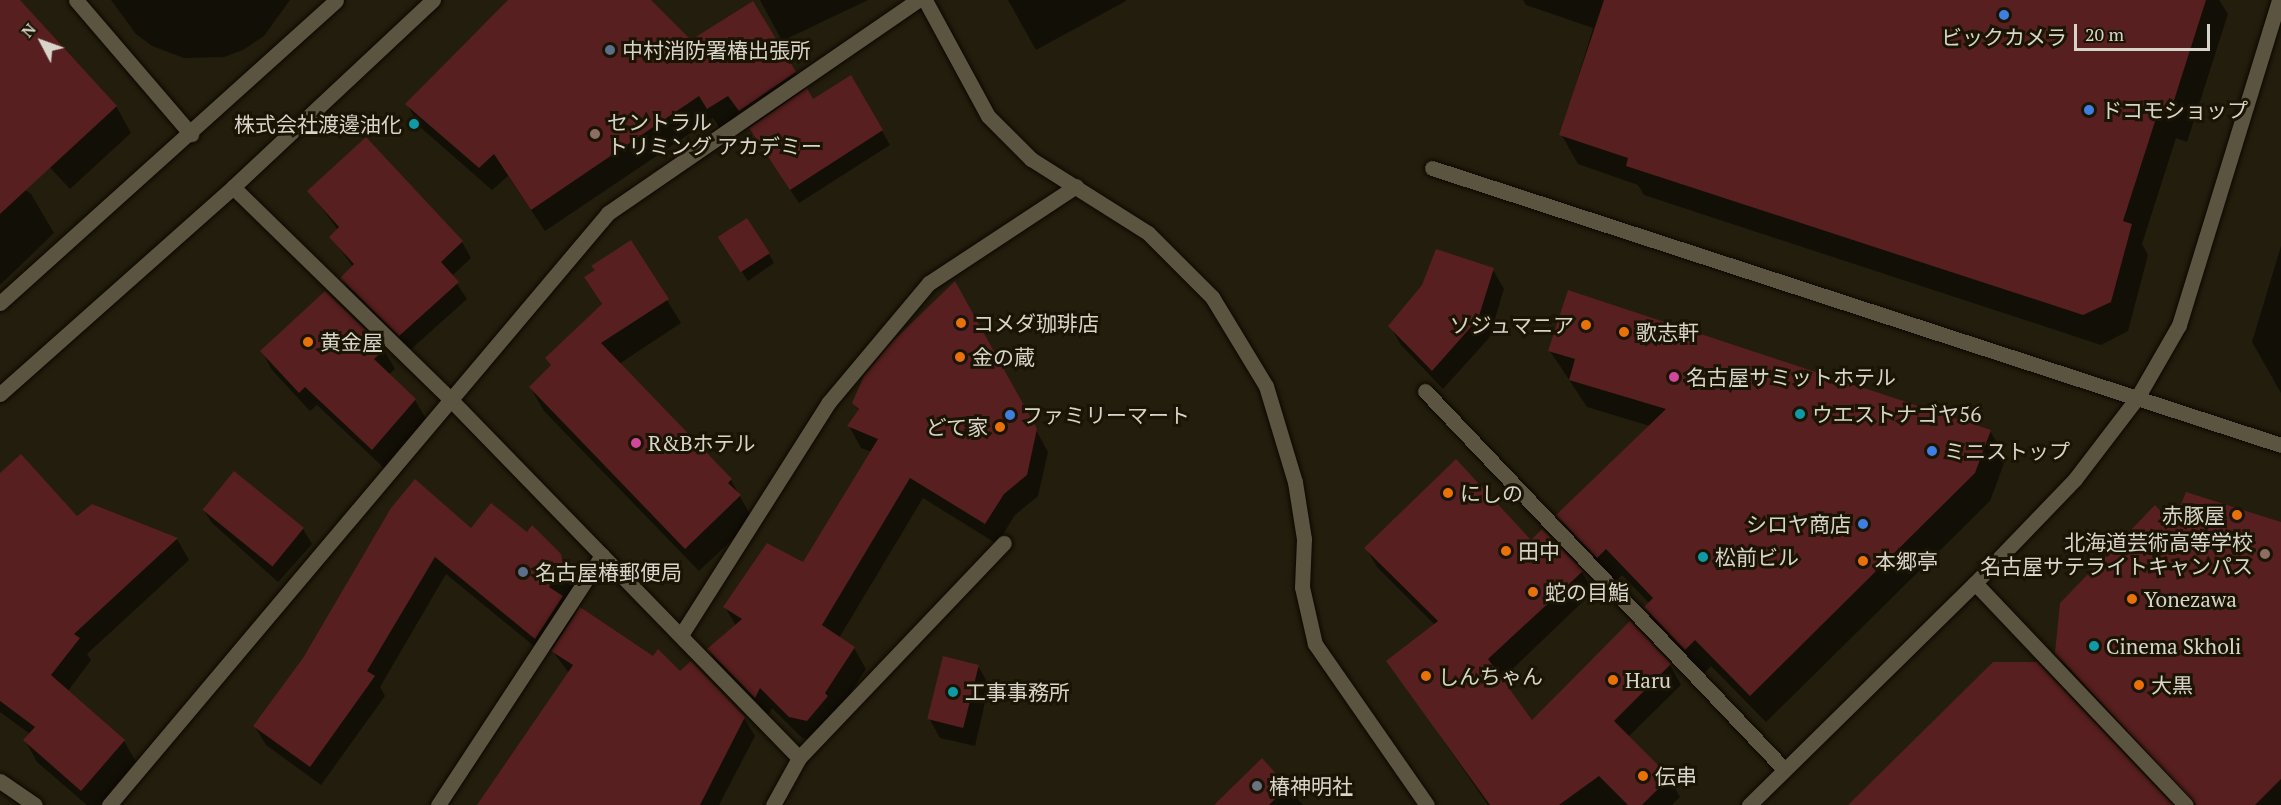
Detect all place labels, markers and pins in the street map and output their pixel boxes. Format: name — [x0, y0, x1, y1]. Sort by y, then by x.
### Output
marker: ビックカメラ — [1997, 8, 2011, 22]
place label: ビックカメラ — [1941, 24, 2067, 50]
place label: 中村消防署椿出張所 — [622, 37, 811, 63]
marker: 中村消防署椿出張所 — [603, 43, 617, 57]
place label: ドコモショップ — [2101, 97, 2248, 123]
marker: ドコモショップ — [2082, 103, 2096, 117]
place label: セントラル トリミング アカデミー — [607, 109, 822, 159]
place label: 株式会社渡邊油化 — [234, 111, 402, 137]
marker: 株式会社渡邊油化 — [407, 117, 421, 131]
marker: セントラル トリミング アカデミー — [588, 127, 602, 141]
place label: コメダ珈琲店 — [973, 310, 1099, 336]
place label: ソジュマニア — [1448, 312, 1574, 338]
marker: コメダ珈琲店 — [954, 316, 968, 330]
marker: ソジュマニア — [1579, 318, 1593, 332]
place label: 歌志軒 — [1636, 319, 1699, 345]
marker: 歌志軒 — [1617, 325, 1631, 339]
place label: 黄金屋 — [320, 329, 383, 355]
marker: 黄金屋 — [301, 335, 315, 349]
place label: 金の蔵 — [972, 344, 1035, 370]
marker: 金の蔵 — [953, 350, 967, 364]
place label: 名古屋サミットホテル — [1686, 364, 1896, 390]
marker: 名古屋サミットホテル — [1667, 370, 1681, 384]
place label: ウエストナゴヤ56 — [1812, 401, 1981, 427]
place label: ファミリーマート — [1022, 402, 1190, 428]
marker: ウエストナゴヤ56 — [1793, 407, 1807, 421]
marker: ファミリーマート — [1003, 408, 1017, 422]
place label: どて家 — [925, 414, 988, 440]
marker: どて家 — [993, 420, 1007, 434]
place label: R&Bホテル — [648, 430, 756, 456]
marker: R&Bホテル — [629, 436, 643, 450]
place label: ミニストップ — [1944, 438, 2070, 464]
marker: ミニストップ — [1925, 444, 1939, 458]
place label: にしの — [1460, 480, 1523, 506]
marker: にしの — [1441, 486, 1455, 500]
place label: 赤豚屋 — [2162, 502, 2225, 528]
marker: 赤豚屋 — [2230, 508, 2244, 522]
place label: シロヤ商店 — [1746, 511, 1851, 537]
marker: シロヤ商店 — [1856, 517, 1870, 531]
place label: 北海道芸術高等学校 名古屋サテライトキャンパス — [1980, 529, 2253, 579]
place label: 田中 — [1518, 538, 1560, 564]
marker: 田中 — [1499, 544, 1513, 558]
place label: 松前ビル — [1715, 544, 1799, 570]
marker: 北海道芸術高等学校 名古屋サテライトキャンパス — [2258, 547, 2272, 561]
place label: 本郷亭 — [1875, 548, 1938, 574]
marker: 松前ビル — [1696, 550, 1710, 564]
marker: 本郷亭 — [1856, 554, 1870, 568]
place label: 名古屋椿郵便局 — [535, 559, 682, 585]
marker: 名古屋椿郵便局 — [516, 565, 530, 579]
place label: 蛇の目鮨 — [1545, 579, 1629, 605]
marker: 蛇の目鮨 — [1526, 585, 1540, 599]
place label: Yonezawa — [2144, 586, 2237, 612]
marker: Yonezawa — [2125, 592, 2139, 606]
place label: Cinema Skholi — [2106, 633, 2241, 659]
marker: Cinema Skholi — [2087, 639, 2101, 653]
place label: しんちゃん — [1438, 663, 1543, 689]
place label: Haru — [1625, 667, 1671, 693]
marker: しんちゃん — [1419, 669, 1433, 683]
place label: 大黒 — [2151, 672, 2193, 698]
marker: Haru — [1606, 673, 1620, 687]
marker: 大黒 — [2132, 678, 2146, 692]
place label: 工事事務所 — [965, 679, 1070, 705]
marker: 工事事務所 — [946, 685, 960, 699]
place label: 伝串 — [1655, 763, 1697, 789]
marker: 伝串 — [1636, 769, 1650, 783]
place label: 椿神明社 — [1269, 773, 1353, 799]
marker: 椿神明社 — [1250, 779, 1264, 793]

